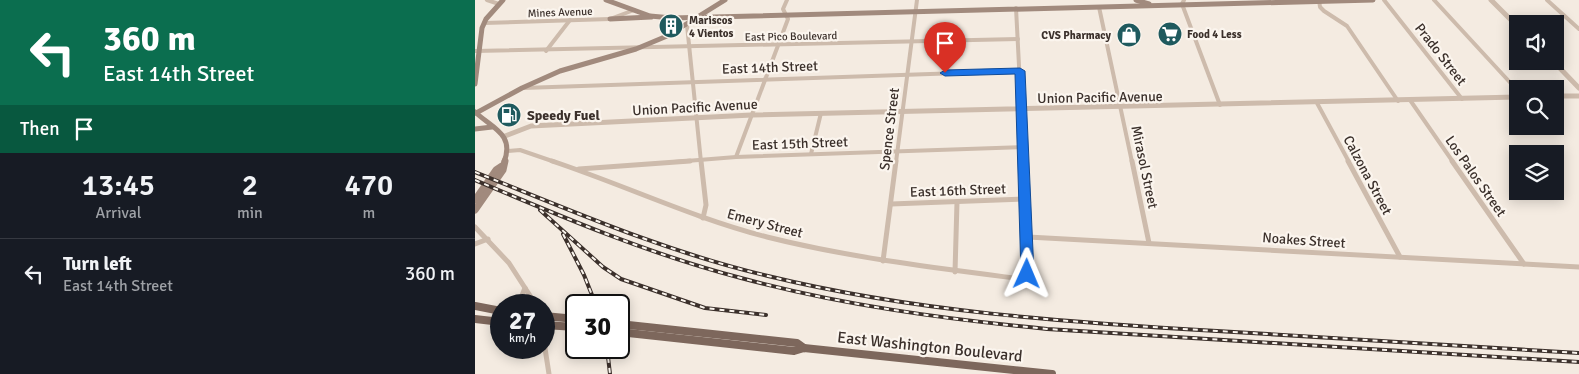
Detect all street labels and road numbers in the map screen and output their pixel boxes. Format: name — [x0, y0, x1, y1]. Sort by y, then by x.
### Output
street label: Mines Avenue — [527, 5, 593, 20]
street label: Prado Street — [1411, 20, 1470, 89]
street label: East Pico Boulevard — [745, 29, 838, 44]
street label: East 14th Street — [722, 57, 818, 78]
street label: Spence Street — [876, 87, 903, 171]
street label: Union Pacific Avenue — [1037, 88, 1163, 107]
street label: Union Pacific Avenue — [632, 96, 758, 119]
street label: Mirasol Street — [1127, 124, 1162, 210]
street label: Los Palos Street — [1441, 132, 1510, 220]
street label: East 15th Street — [752, 133, 848, 154]
street label: Calzona Street — [1340, 133, 1396, 218]
street label: East 16th Street — [910, 180, 1006, 201]
street label: Emery Street — [725, 205, 805, 242]
street label: Noakes Street — [1262, 229, 1346, 252]
street label: East Washington Boulevard — [836, 327, 1024, 367]

